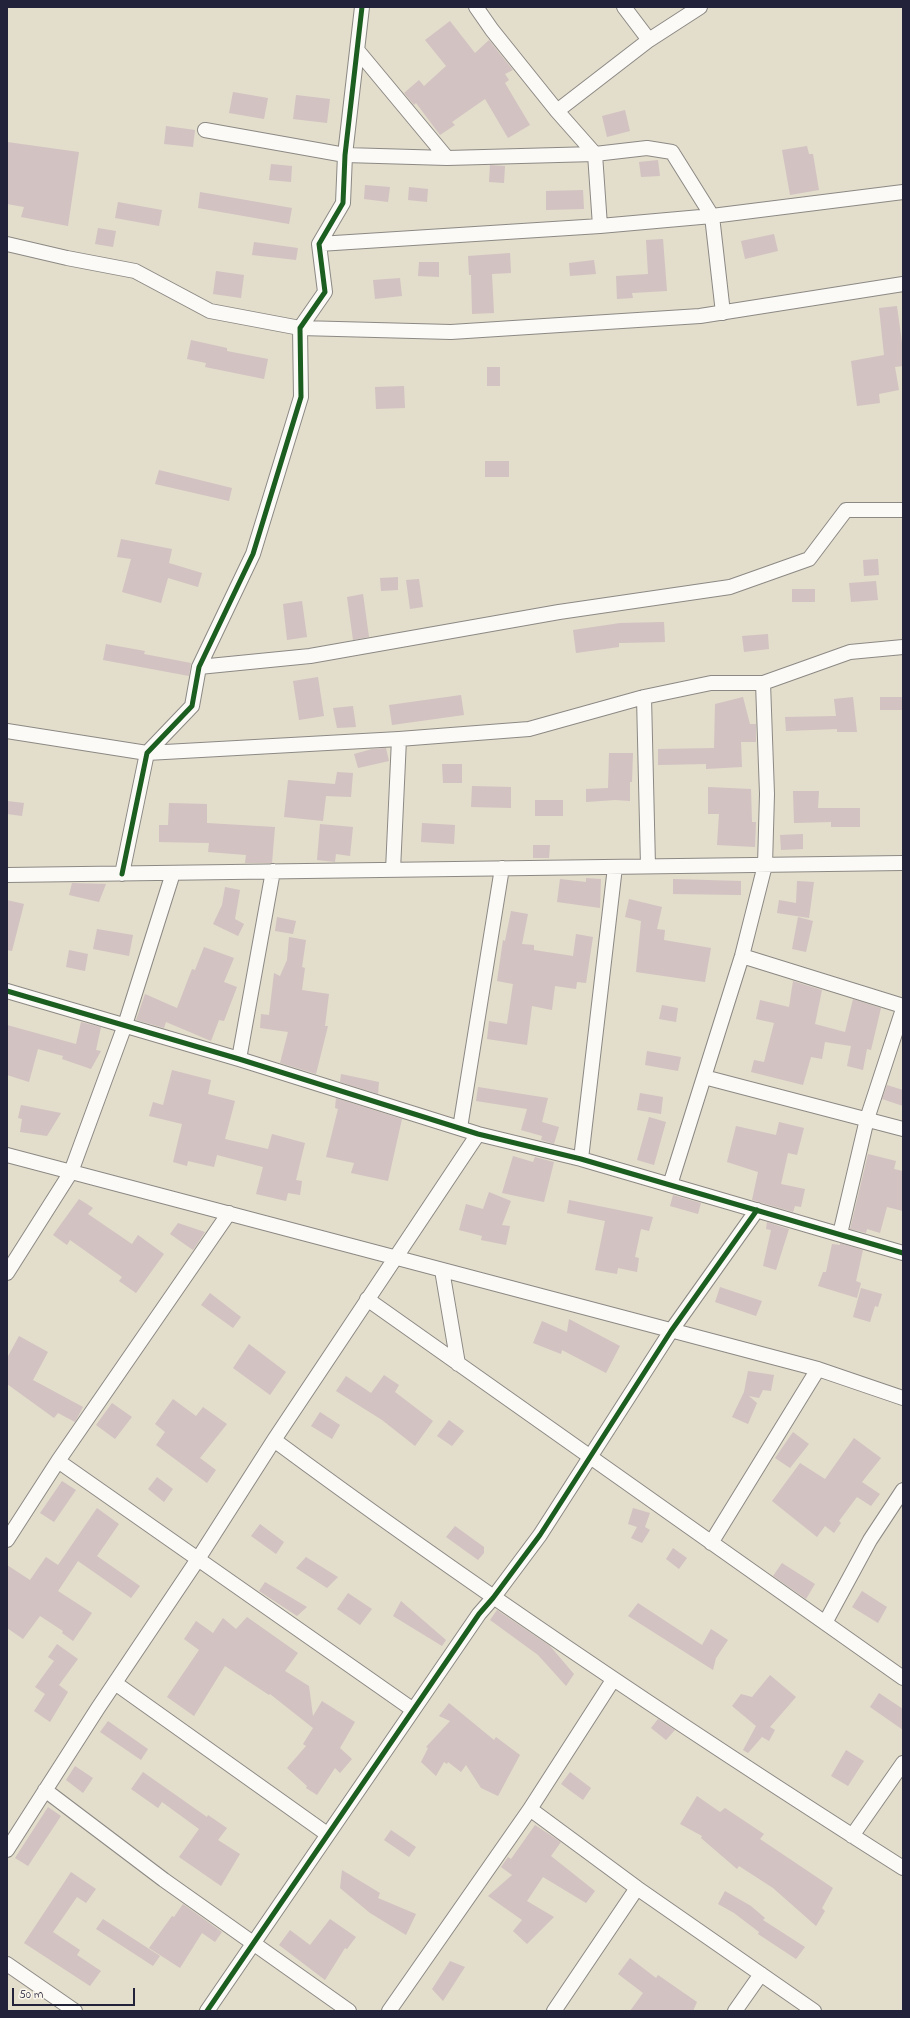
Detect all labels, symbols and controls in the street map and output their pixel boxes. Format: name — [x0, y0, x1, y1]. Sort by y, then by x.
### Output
scale bar — [14, 1980, 137, 2006]
text: 50 m — [19, 1986, 43, 2004]

